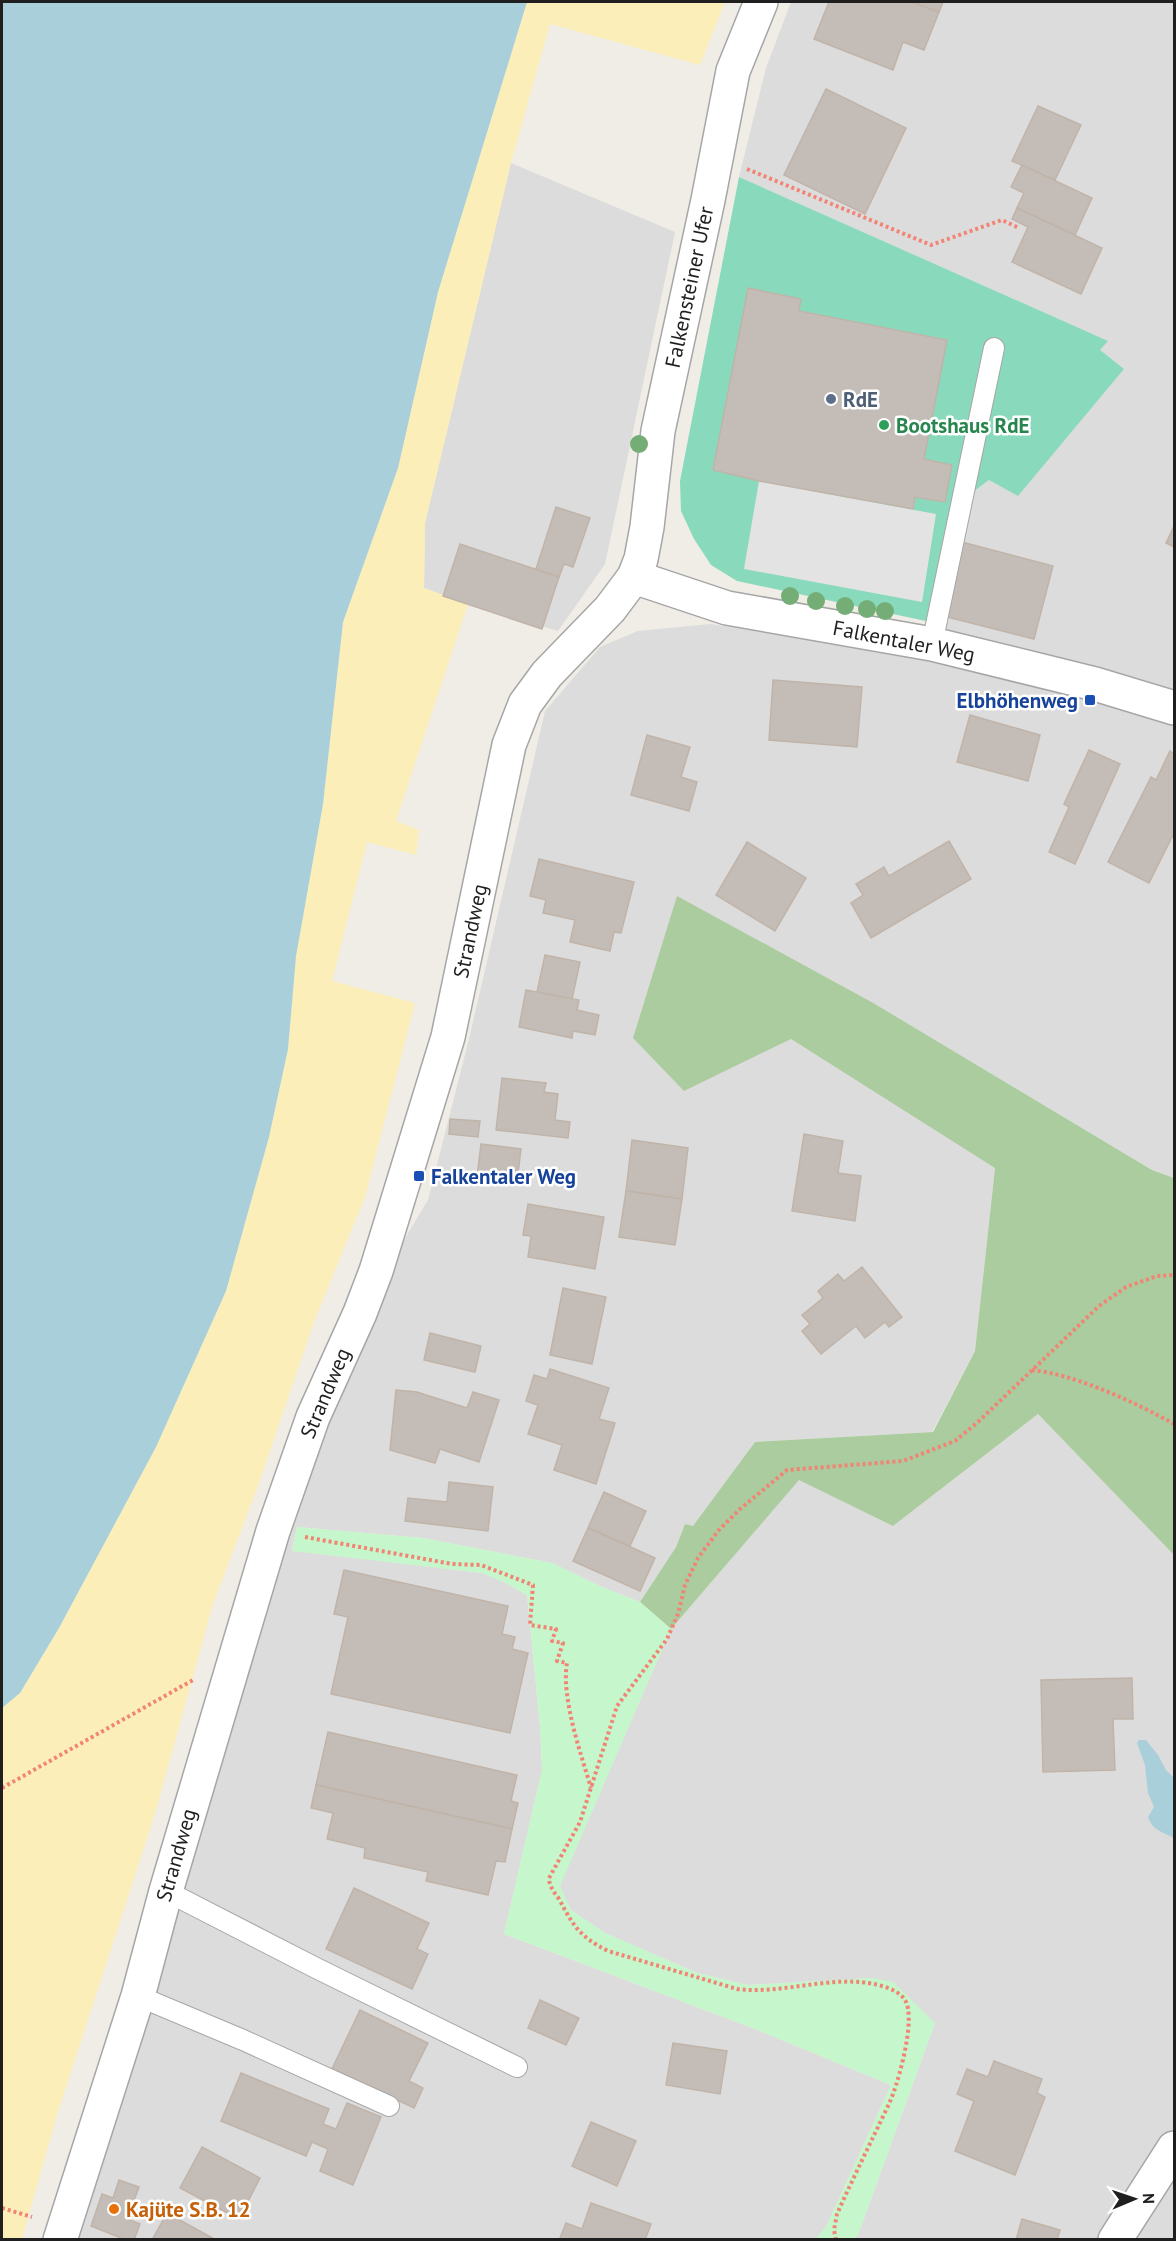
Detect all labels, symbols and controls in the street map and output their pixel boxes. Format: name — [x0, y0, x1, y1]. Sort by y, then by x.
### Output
street label: Falkensteiner Ufer — [659, 204, 719, 370]
place label: RdE — [843, 386, 878, 413]
marker: RdE — [824, 392, 838, 406]
place label: Bootshaus RdE — [896, 412, 1029, 439]
marker: Bootshaus RdE — [877, 418, 891, 432]
street label: Falkentaler Weg — [831, 614, 977, 668]
place label: Elbhöhenweg — [957, 687, 1078, 714]
marker: Elbhöhenweg — [1083, 693, 1097, 707]
street label: Strandweg — [447, 881, 493, 981]
place label: Falkentaler Weg — [431, 1163, 576, 1190]
marker: Falkentaler Weg — [412, 1169, 426, 1183]
street label: Strandweg — [294, 1344, 356, 1442]
street label: Strandweg — [150, 1805, 202, 1905]
north arrow — [1104, 2169, 1164, 2229]
text: N — [1139, 2193, 1159, 2204]
place label: Kajüte S.B. 12 — [126, 2196, 251, 2223]
marker: Kajüte S.B. 12 — [107, 2202, 121, 2216]

